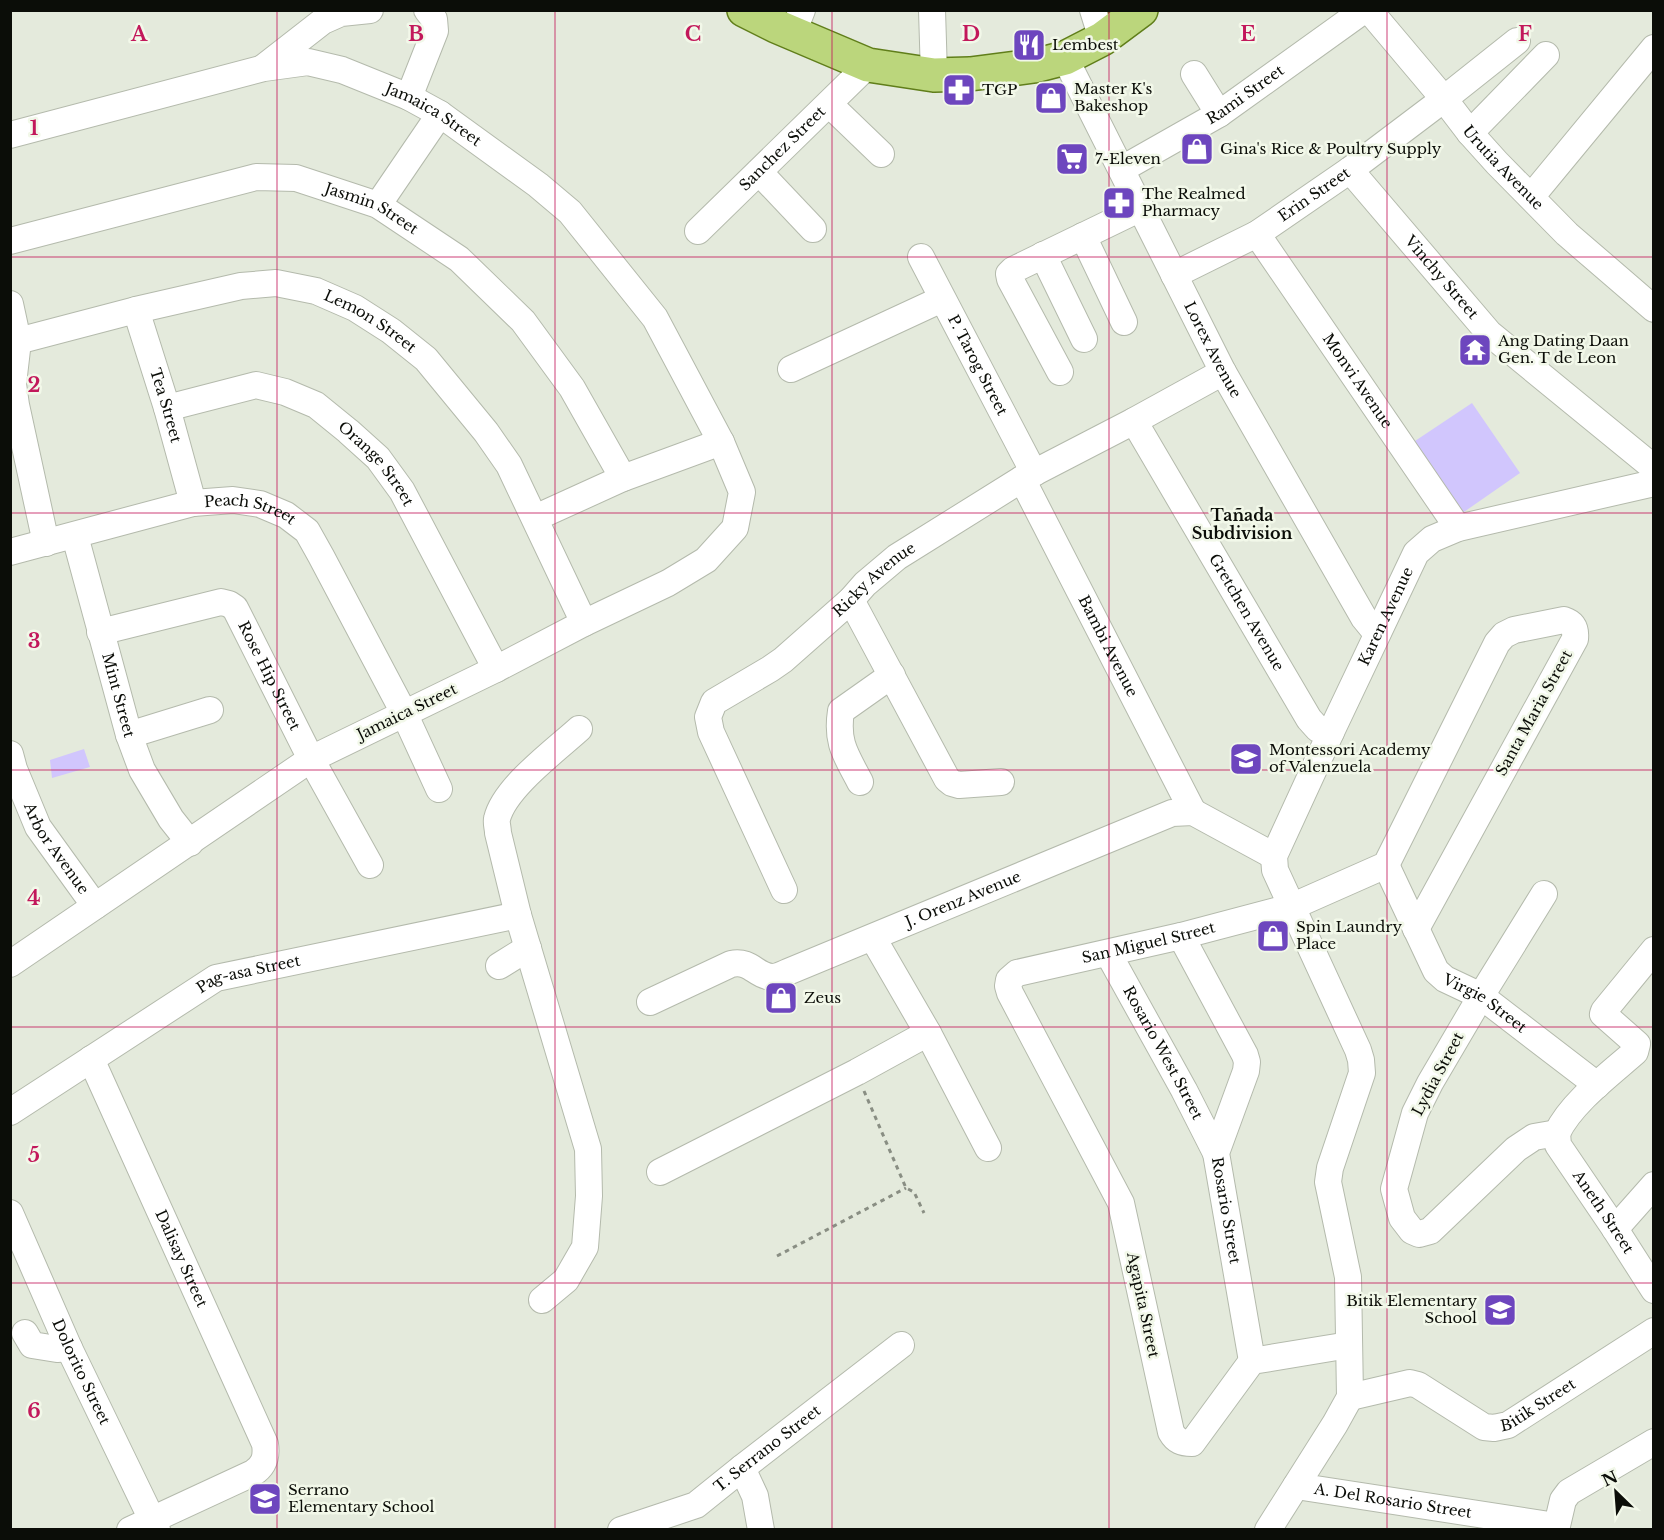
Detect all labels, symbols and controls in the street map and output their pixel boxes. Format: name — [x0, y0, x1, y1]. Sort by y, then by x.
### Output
text: A — [130, 22, 148, 46]
text: B — [408, 22, 424, 46]
text: C — [685, 22, 701, 46]
text: D — [962, 22, 980, 46]
text: E — [1240, 22, 1256, 46]
text: F — [1518, 22, 1532, 46]
restaurant icon: Lembest — [1011, 27, 1047, 63]
place label: Lembest — [1052, 35, 1119, 54]
street label: Rami Street — [1203, 60, 1288, 128]
pharmacy icon: TGP — [941, 72, 977, 108]
street label: Jamaica Street — [381, 78, 486, 150]
place label: Master K's Bakeshop — [1074, 79, 1153, 115]
place label: TGP — [982, 80, 1017, 99]
shop icon: Master K's Bakeshop — [1033, 80, 1069, 116]
street label: Sanchez Street — [735, 102, 829, 195]
text: 1 — [30, 116, 39, 140]
street label: Urutia Avenue — [1459, 121, 1548, 214]
shop icon: Gina's Rice & Poultry Supply — [1179, 131, 1215, 167]
place label: Gina's Rice & Poultry Supply — [1220, 139, 1442, 158]
supermarket icon: 7-Eleven — [1054, 141, 1090, 177]
place label: 7-Eleven — [1095, 149, 1161, 168]
street label: Erin Street — [1274, 163, 1354, 226]
street label: Jasmin Street — [321, 178, 422, 238]
place label: The Realmed Pharmacy — [1142, 184, 1246, 220]
pharmacy icon: The Realmed Pharmacy — [1101, 185, 1137, 221]
street label: Vinchy Street — [1400, 231, 1483, 323]
street label: Lemon Street — [321, 286, 421, 357]
street label: Lorex Avenue — [1180, 298, 1246, 401]
street label: P. Tarog Street — [944, 311, 1012, 419]
street label: Monvi Avenue — [1319, 329, 1397, 432]
place label: Ang Dating Daan Gen. T de Leon — [1497, 331, 1629, 367]
temple icon: Ang Dating Daan Gen. T de Leon — [1457, 332, 1493, 368]
street label: Tea Street — [146, 366, 186, 445]
text: 2 — [27, 373, 41, 397]
street label: Orange Street — [334, 417, 418, 509]
street label: Peach Street — [203, 490, 300, 529]
district label: Tañada Subdivision — [1192, 505, 1293, 543]
street label: Ricky Avenue — [829, 538, 919, 621]
street label: Gretchen Avenue — [1205, 550, 1289, 674]
street label: Karen Avenue — [1354, 564, 1417, 668]
street label: Bambi Avenue — [1074, 592, 1142, 700]
street label: Rose Hip Street — [234, 618, 305, 734]
text: 3 — [28, 629, 40, 653]
street label: Santa Maria Street — [1491, 646, 1576, 779]
street label: Mint Street — [98, 651, 139, 740]
street label: Jamaica Street — [352, 679, 460, 745]
place label: Montessori Academy of Valenzuela — [1269, 740, 1431, 776]
school or university icon: Montessori Academy of Valenzuela — [1228, 741, 1264, 777]
street label: Arbor Avenue — [20, 799, 93, 898]
street label: J. Orenz Avenue — [900, 867, 1023, 932]
text: 4 — [27, 886, 41, 910]
street label: San Miguel Street — [1080, 917, 1217, 967]
place label: Spin Laundry Place — [1296, 917, 1402, 953]
shop icon: Spin Laundry Place — [1255, 918, 1291, 954]
street label: Pag-asa Street — [193, 951, 302, 997]
street label: Virgie Street — [1439, 969, 1531, 1037]
shop icon: Zeus — [763, 980, 799, 1016]
street label: Rosario West Street — [1119, 982, 1208, 1123]
place label: Zeus — [804, 988, 841, 1007]
street label: Lydia Street — [1408, 1028, 1468, 1119]
text: 5 — [28, 1143, 40, 1167]
street label: Rosario Street — [1208, 1155, 1245, 1266]
street label: Aneth Street — [1568, 1166, 1638, 1257]
street label: Dalisay Street — [151, 1207, 212, 1310]
street label: Agapita Street — [1123, 1249, 1164, 1360]
place label: Bitik Elementary School — [1346, 1291, 1477, 1327]
school or university icon: Bitik Elementary School — [1482, 1292, 1518, 1328]
street label: Dolorito Street — [48, 1316, 115, 1428]
street label: Bitik Street — [1499, 1374, 1579, 1435]
text: 6 — [27, 1399, 41, 1423]
street label: T. Serrano Street — [710, 1401, 824, 1496]
north arrow — [1586, 1462, 1646, 1522]
text: N — [1599, 1466, 1621, 1491]
street label: A. Del Rosario Street — [1312, 1479, 1473, 1522]
place label: Serrano Elementary School — [288, 1480, 435, 1516]
school or university icon: Serrano Elementary School — [247, 1481, 283, 1517]

